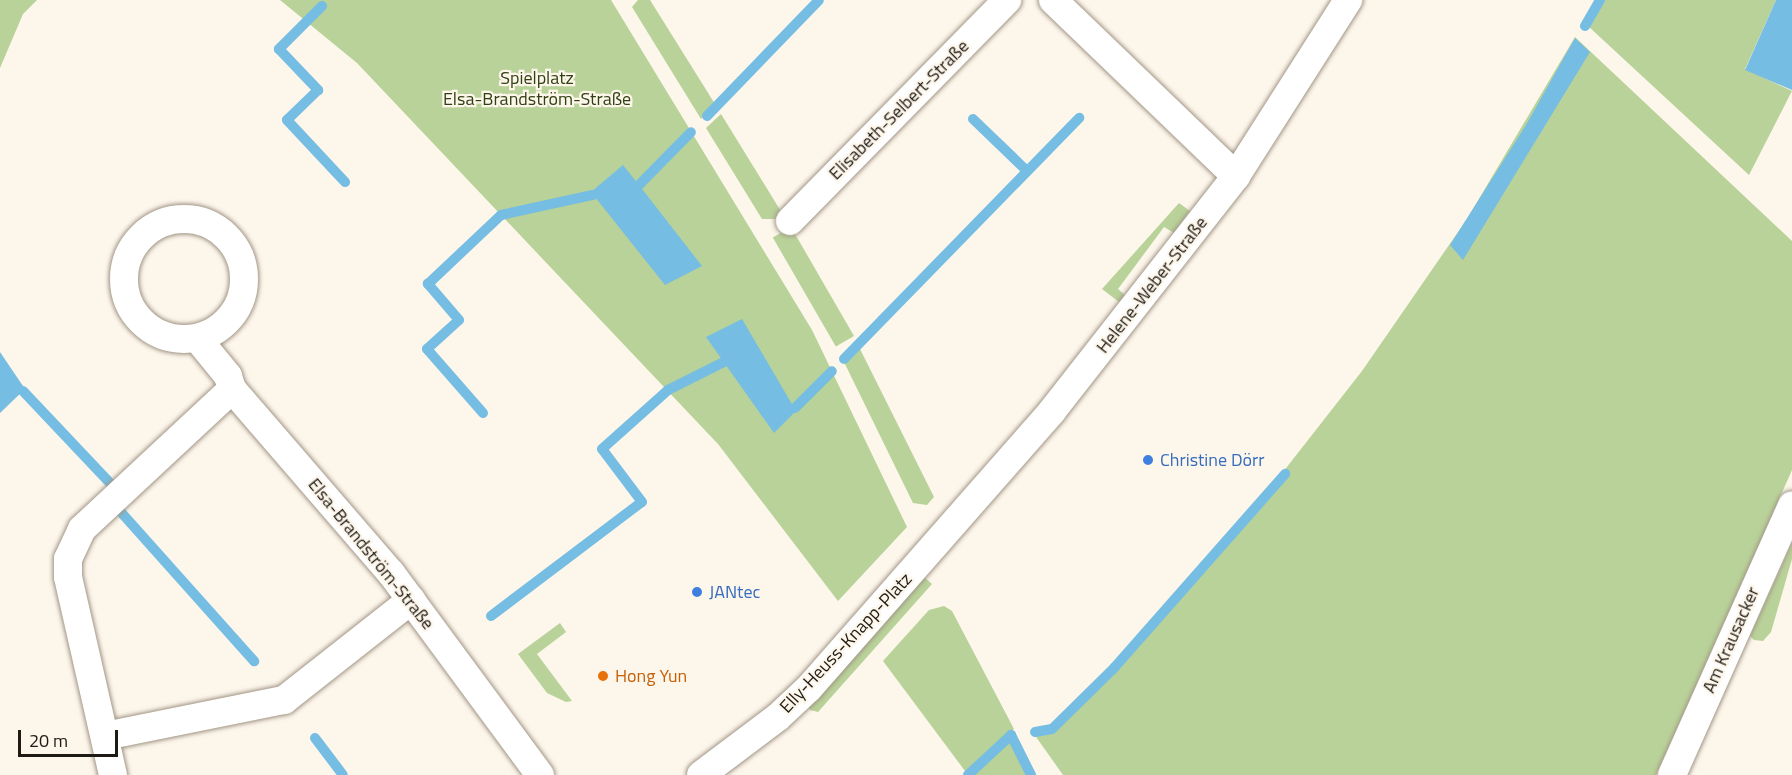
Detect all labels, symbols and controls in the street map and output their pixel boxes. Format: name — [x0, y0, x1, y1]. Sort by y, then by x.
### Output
street label: Elisabeth-Selbert-Straße — [825, 36, 973, 184]
park label: Spielplatz Elsa-Brandström-Straße — [443, 68, 631, 110]
street label: Helene-Weber-Straße — [1092, 212, 1212, 358]
place label: Christine Dörr — [1160, 449, 1265, 471]
marker: Christine Dörr — [1141, 453, 1155, 467]
street label: Elsa-Brandström-Straße — [303, 474, 439, 634]
street label: Elly-Heuss-Knapp-Platz — [775, 568, 917, 718]
place label: JANtec — [709, 581, 760, 603]
street label: Am Krausacker — [1698, 584, 1764, 696]
marker: JANtec — [690, 585, 704, 599]
place label: Hong Yun — [615, 665, 687, 687]
marker: Hong Yun — [596, 669, 610, 683]
scale bar — [21, 718, 122, 756]
text: 20 m — [29, 727, 68, 754]

